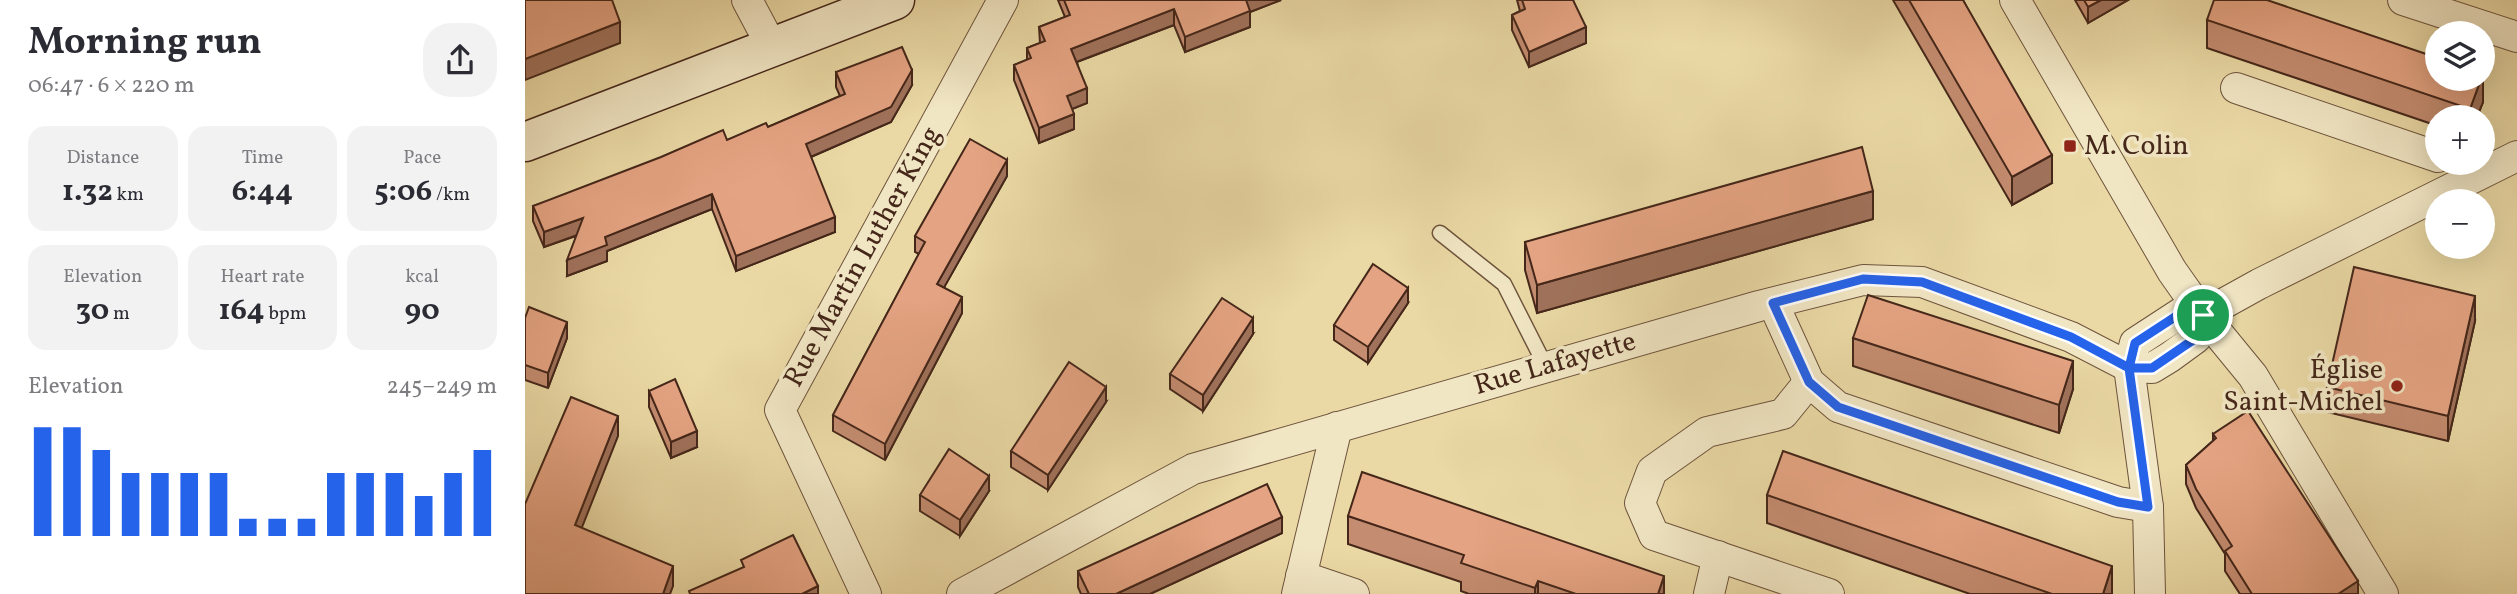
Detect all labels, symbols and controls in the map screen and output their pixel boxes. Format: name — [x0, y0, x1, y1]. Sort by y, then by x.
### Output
text: Morning run — [28, 17, 262, 70]
map controls — [2425, 21, 2495, 259]
button: layers — [2425, 21, 2495, 91]
button: share — [423, 23, 497, 97]
text: 06:47 · 6 × 220 m — [28, 70, 195, 102]
button: + — [2425, 105, 2495, 175]
street label: Rue Martin Luther King — [775, 119, 951, 395]
place label: M. Colin — [2084, 127, 2189, 166]
marker: M. Colin — [2062, 138, 2078, 154]
text: Distance — [66, 145, 139, 171]
text: Time — [242, 145, 283, 171]
text: Pace — [403, 145, 441, 171]
text: 1.32 — [62, 171, 113, 213]
text: 6:44 — [232, 171, 293, 213]
text: 5:06 — [374, 171, 432, 213]
text: km — [113, 182, 144, 208]
text: /km — [432, 182, 470, 208]
button: − — [2425, 189, 2495, 259]
text: Elevation — [63, 264, 142, 290]
text: Heart rate — [221, 264, 304, 290]
text: kcal — [405, 264, 439, 290]
pin — [2173, 285, 2233, 345]
text: 30 — [76, 290, 109, 332]
text: 164 — [218, 290, 265, 332]
text: 90 — [405, 290, 440, 332]
icon: arrive — [2184, 296, 2222, 334]
text: m — [109, 301, 130, 327]
text: bpm — [265, 301, 307, 327]
street label: Rue Lafayette — [1470, 322, 1640, 406]
place label: Église Saint-Michel — [2223, 351, 2383, 422]
text: Elevation — [28, 371, 124, 403]
text: 245–249 m — [387, 371, 497, 403]
marker: Église Saint-Michel — [2389, 378, 2405, 394]

